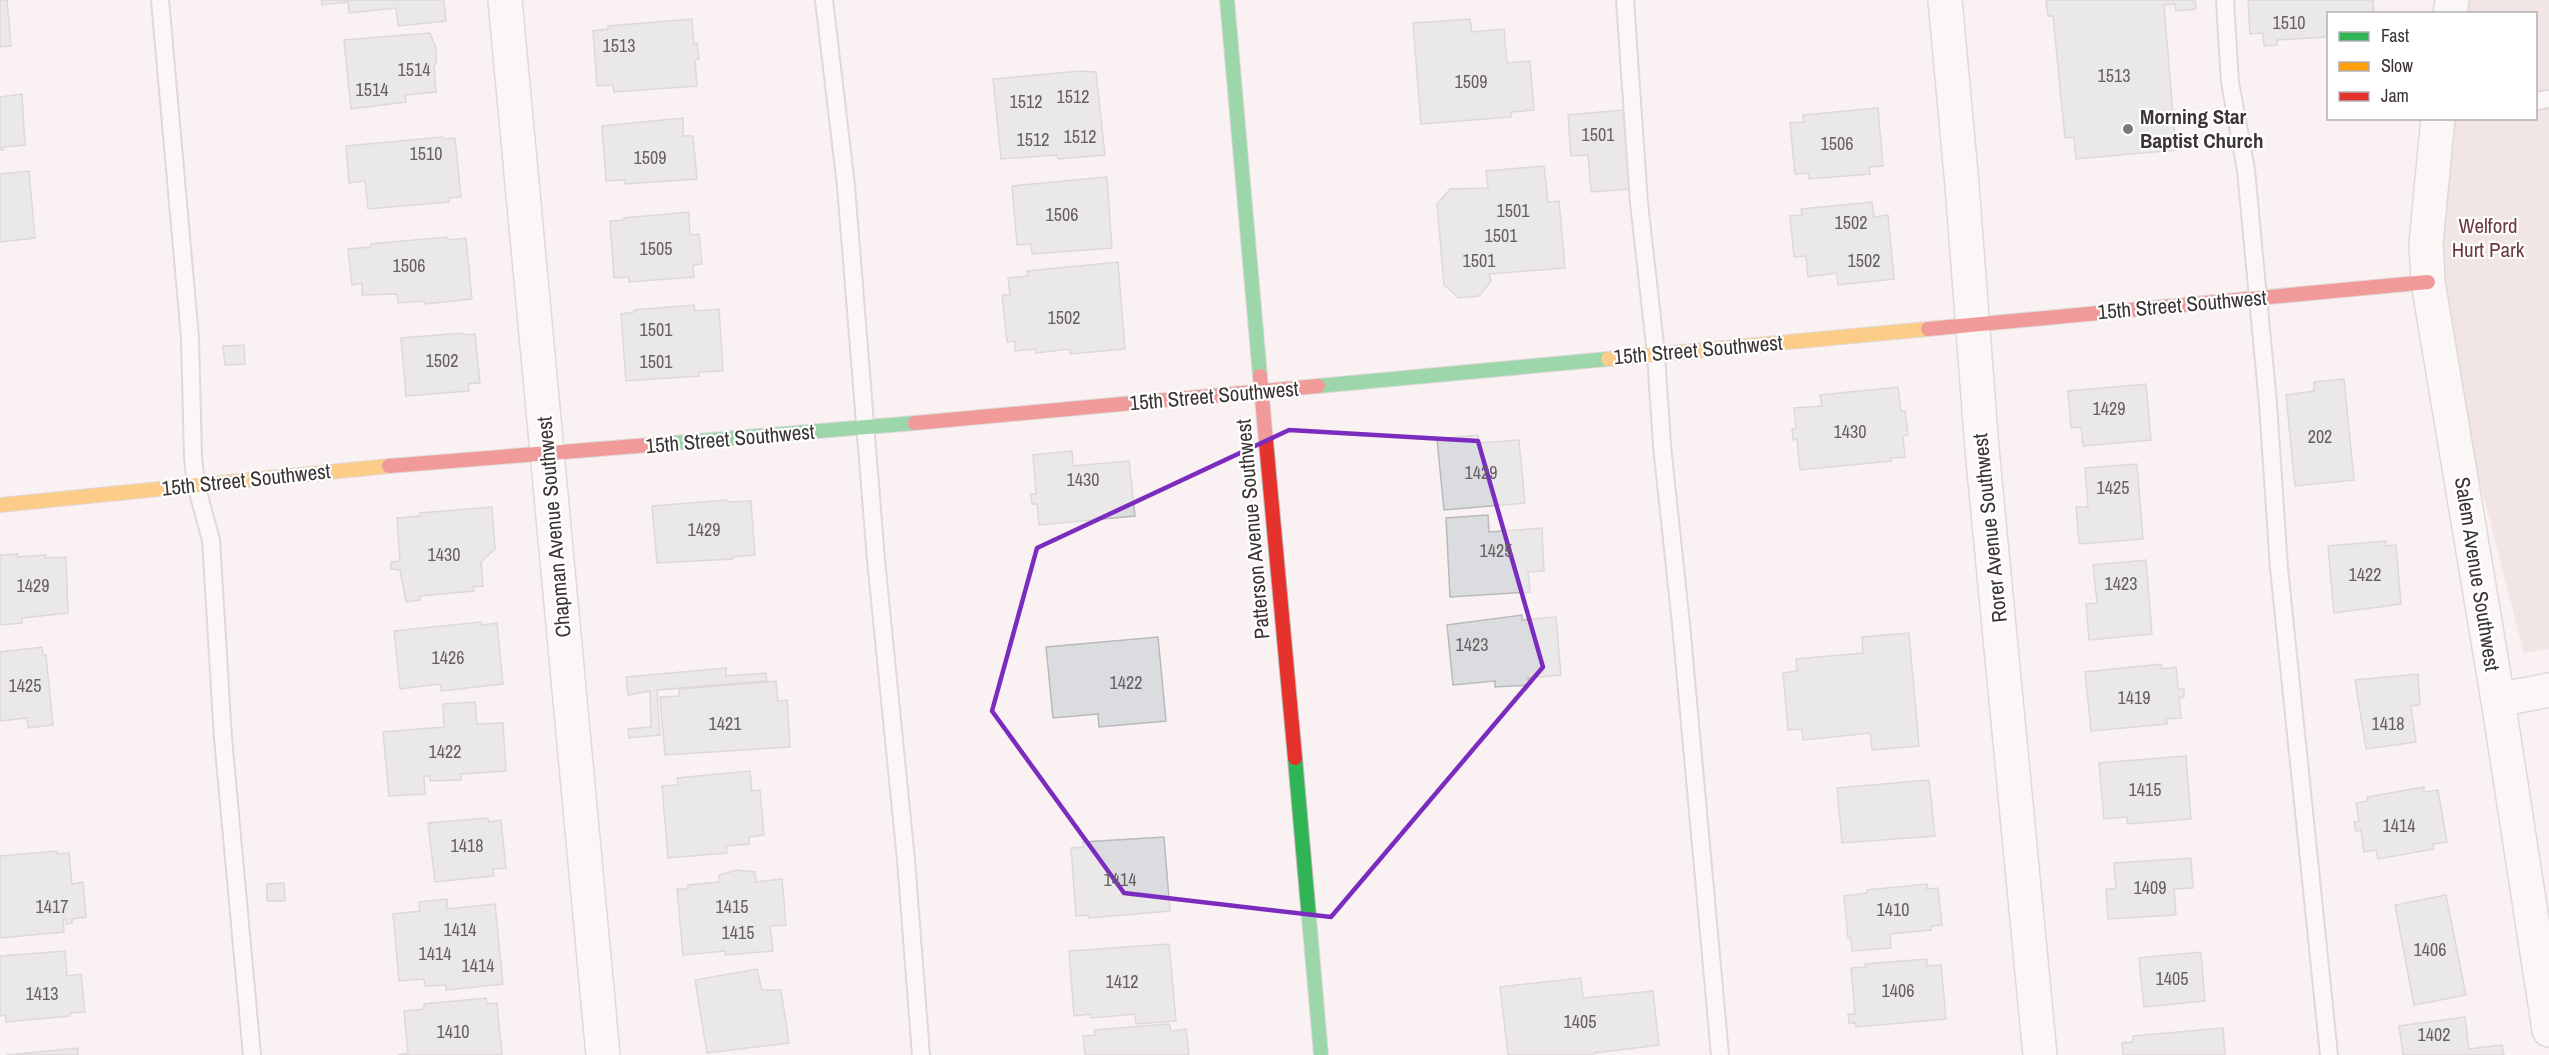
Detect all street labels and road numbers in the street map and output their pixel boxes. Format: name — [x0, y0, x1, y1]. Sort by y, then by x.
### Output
street label: 15th Street Southwest — [2096, 283, 2268, 326]
street label: 15th Street Southwest — [1612, 328, 1784, 371]
street label: 15th Street Southwest — [1128, 374, 1300, 417]
street label: Chapman Avenue Southwest — [529, 415, 578, 639]
street label: 15th Street Southwest — [644, 417, 816, 460]
street label: Patterson Avenue Southwest — [1228, 418, 1277, 640]
street label: Rorer Avenue Southwest — [1965, 432, 2014, 624]
street label: 15th Street Southwest — [160, 456, 332, 503]
street label: Salem Avenue Southwest — [2448, 475, 2507, 673]

